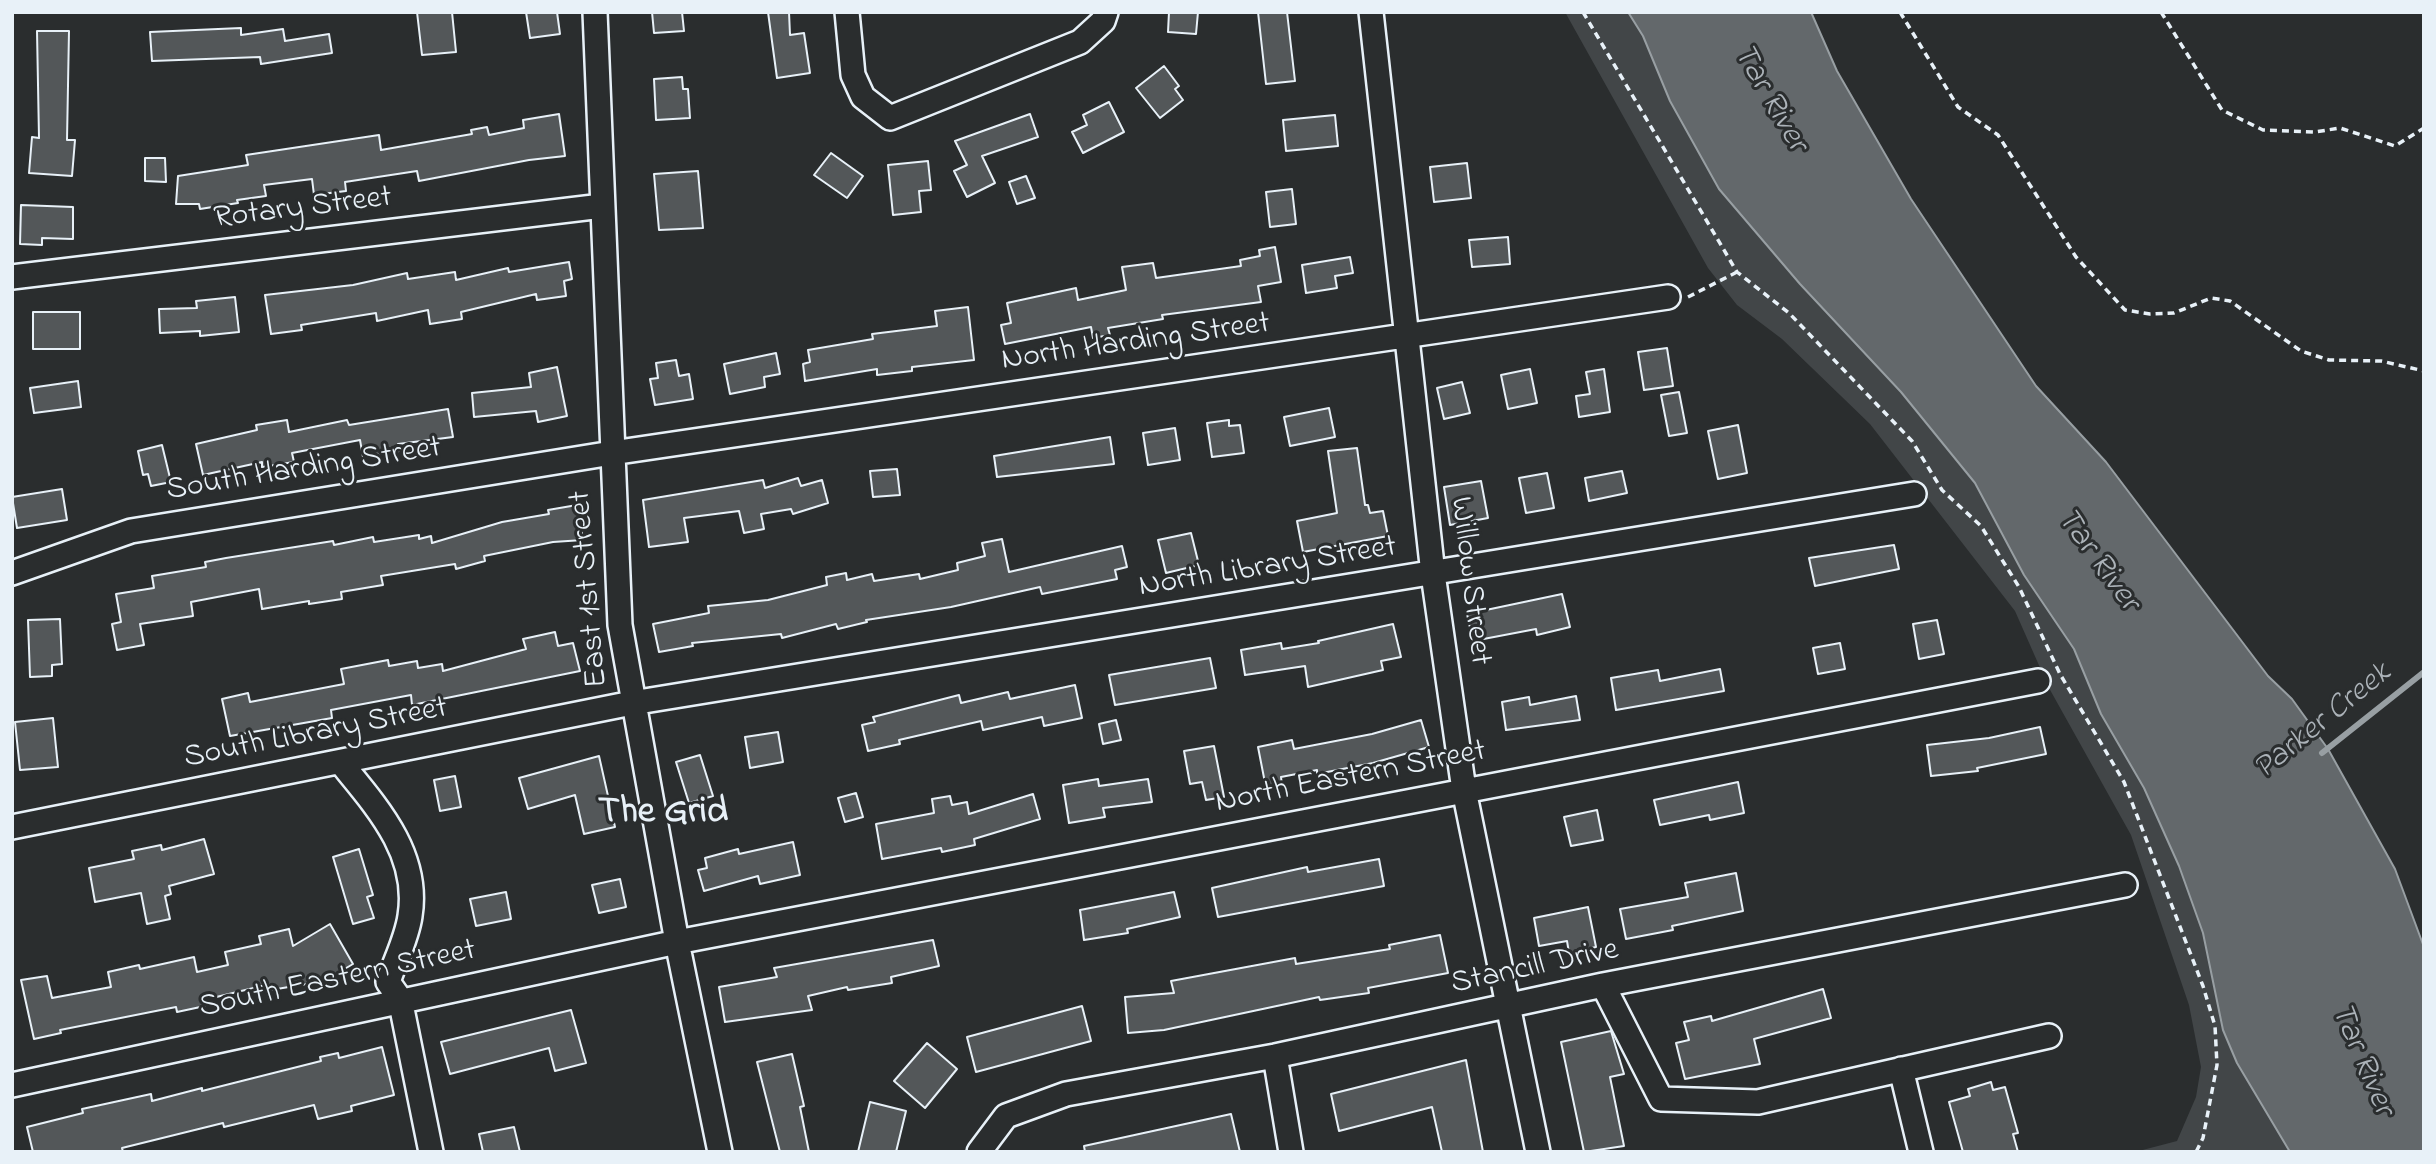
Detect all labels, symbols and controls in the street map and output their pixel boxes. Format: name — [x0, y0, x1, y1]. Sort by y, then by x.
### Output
water label: Tar River — [1721, 38, 1815, 160]
street label: Rotary Street — [212, 180, 394, 240]
street label: North Harding Street — [999, 306, 1273, 382]
street label: South Harding Street — [164, 430, 444, 512]
street label: East 1st Street — [563, 489, 619, 689]
street label: Willow Street — [1439, 495, 1497, 667]
water label: Tar River — [2045, 502, 2147, 620]
street label: North Library Street — [1137, 530, 1399, 608]
water label: Parker Creek — [2247, 656, 2401, 790]
street label: South Library Street — [181, 691, 451, 779]
street label: North Eastern Street — [1213, 734, 1489, 824]
district label: The Grid — [598, 792, 728, 838]
street label: South Eastern Street — [196, 933, 480, 1029]
street label: Stancill Drive — [1448, 933, 1622, 1005]
water label: Tar River — [2319, 998, 2401, 1122]

